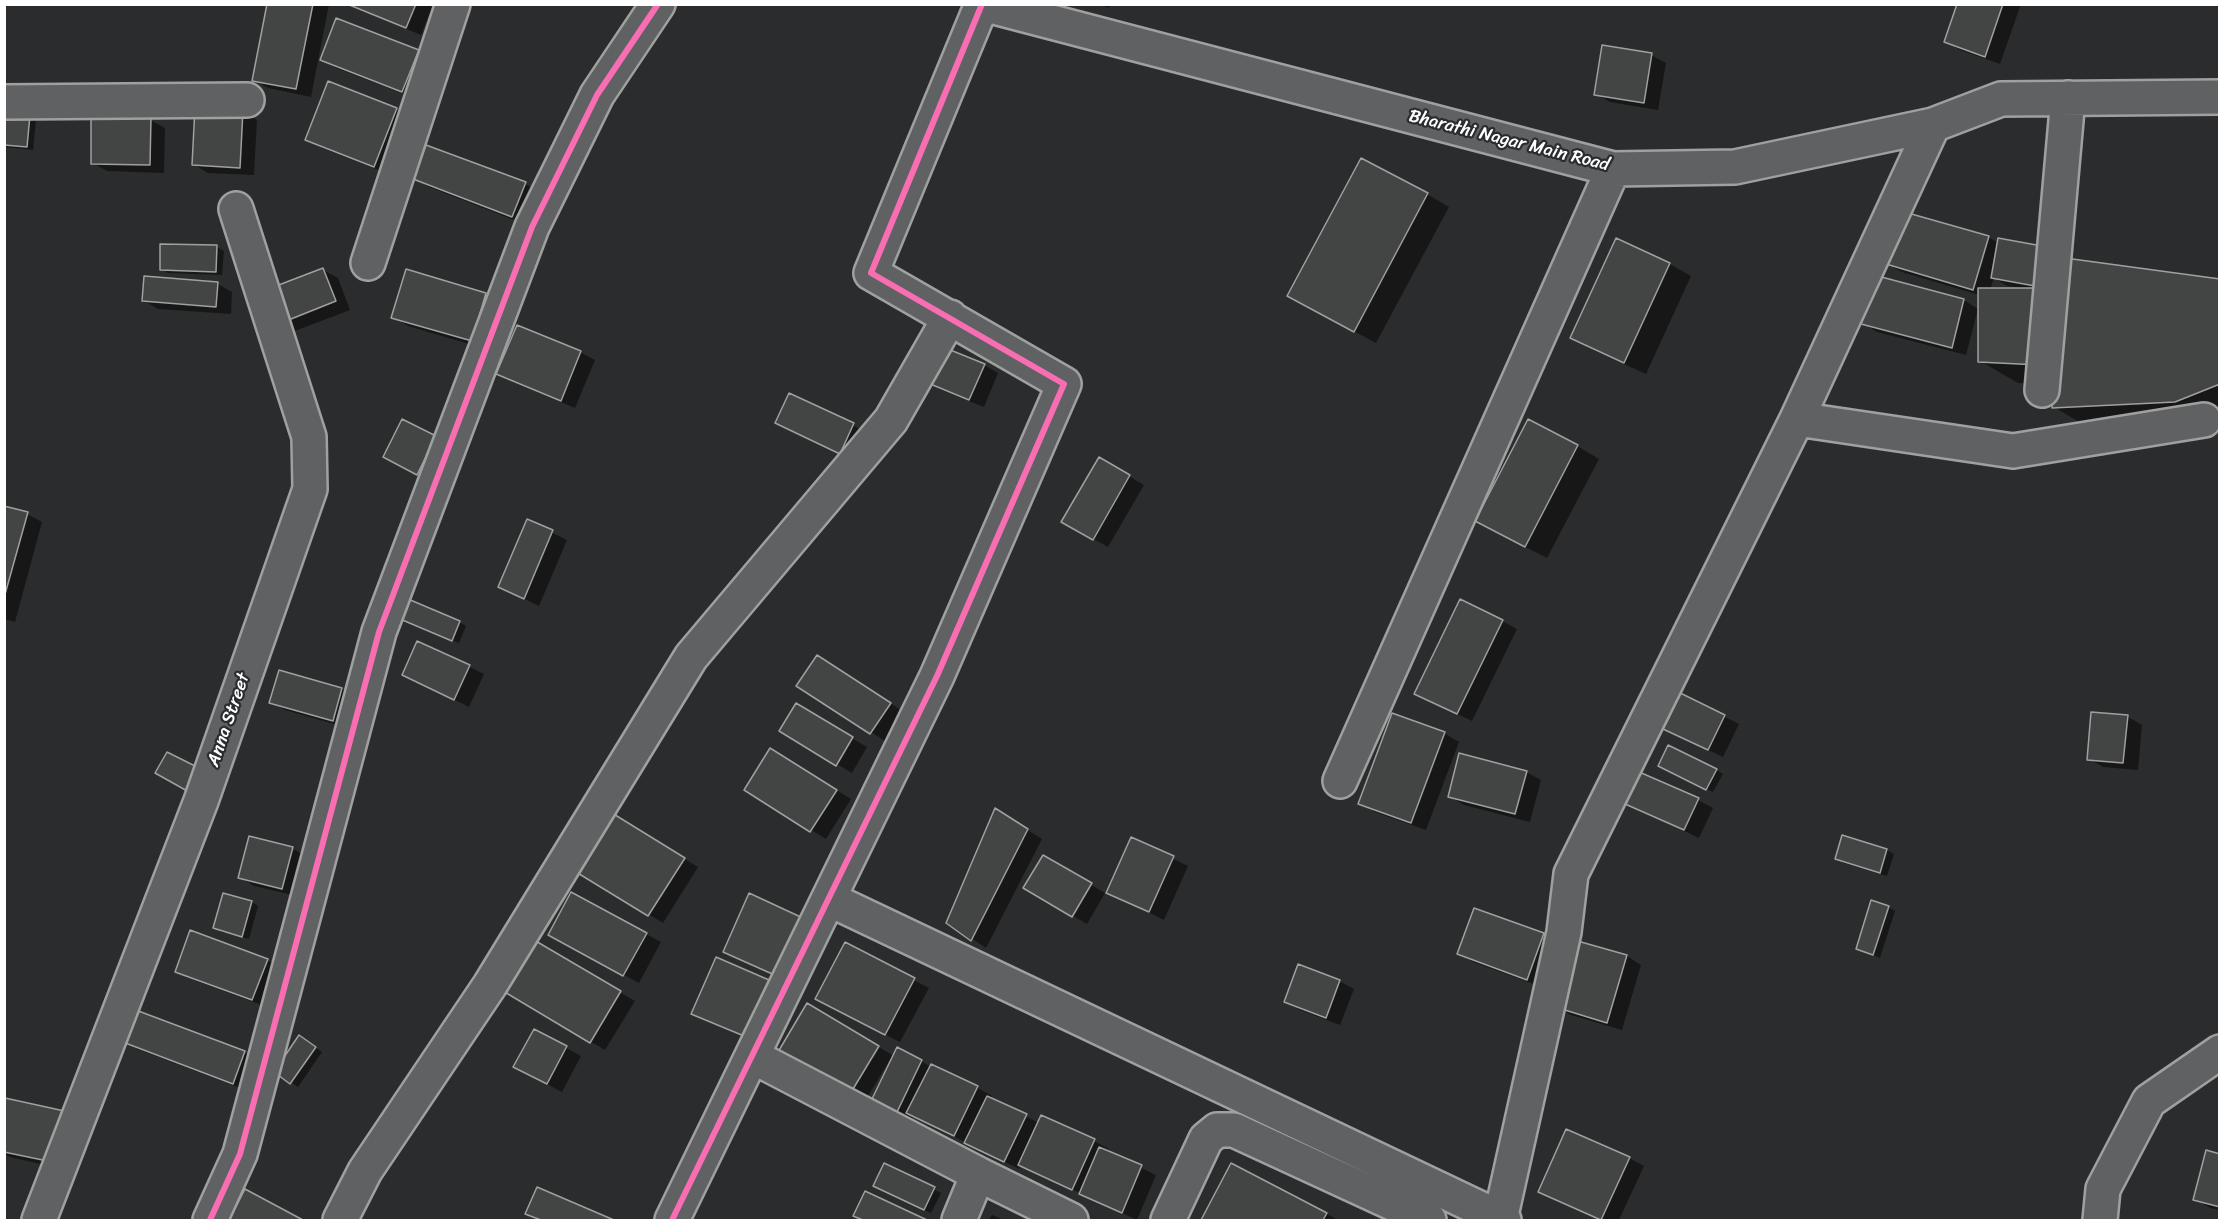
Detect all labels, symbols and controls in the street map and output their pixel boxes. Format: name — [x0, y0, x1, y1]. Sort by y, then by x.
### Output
street label: Bharathi Nagar Main Road — [1406, 106, 1612, 176]
street label: Anna Street — [203, 671, 255, 769]

